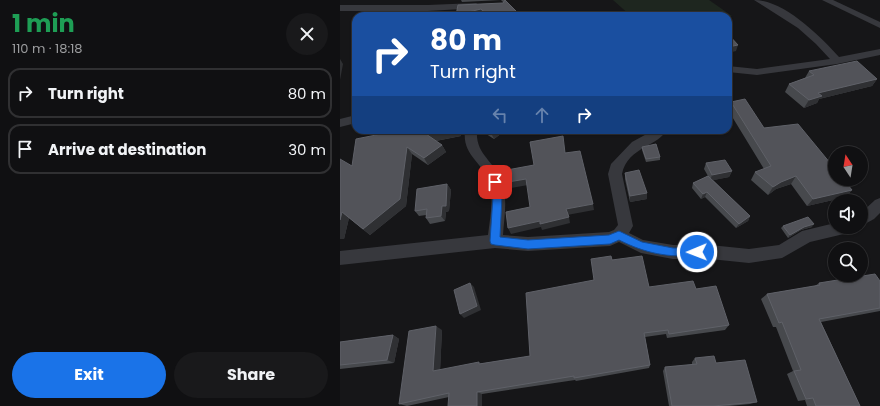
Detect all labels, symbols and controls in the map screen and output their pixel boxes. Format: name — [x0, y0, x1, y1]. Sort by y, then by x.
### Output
text: 1 min — [12, 7, 75, 40]
button: close — [286, 13, 328, 55]
text: 80 m — [430, 21, 502, 60]
icon: right — [364, 28, 416, 80]
text: 110 m · 18:18 — [12, 39, 83, 58]
text: Turn right — [430, 59, 516, 84]
icon: right — [14, 82, 36, 104]
text: Turn right — [48, 83, 124, 104]
text: 80 m — [288, 83, 326, 104]
icon: left — [489, 104, 511, 126]
icon: ahead — [531, 104, 553, 126]
icon: right — [573, 104, 595, 126]
icon: arrive — [14, 138, 36, 160]
text: Arrive at destination — [48, 139, 206, 160]
text: 30 m — [288, 139, 326, 160]
north arrow — [828, 146, 868, 186]
map controls — [828, 146, 868, 282]
pin — [478, 165, 512, 199]
icon: arrive — [484, 171, 506, 193]
button: sound — [828, 194, 868, 234]
position arrow — [676, 231, 718, 273]
button: search — [828, 242, 868, 282]
button: Exit — [12, 352, 166, 398]
button: Share — [174, 352, 328, 398]

